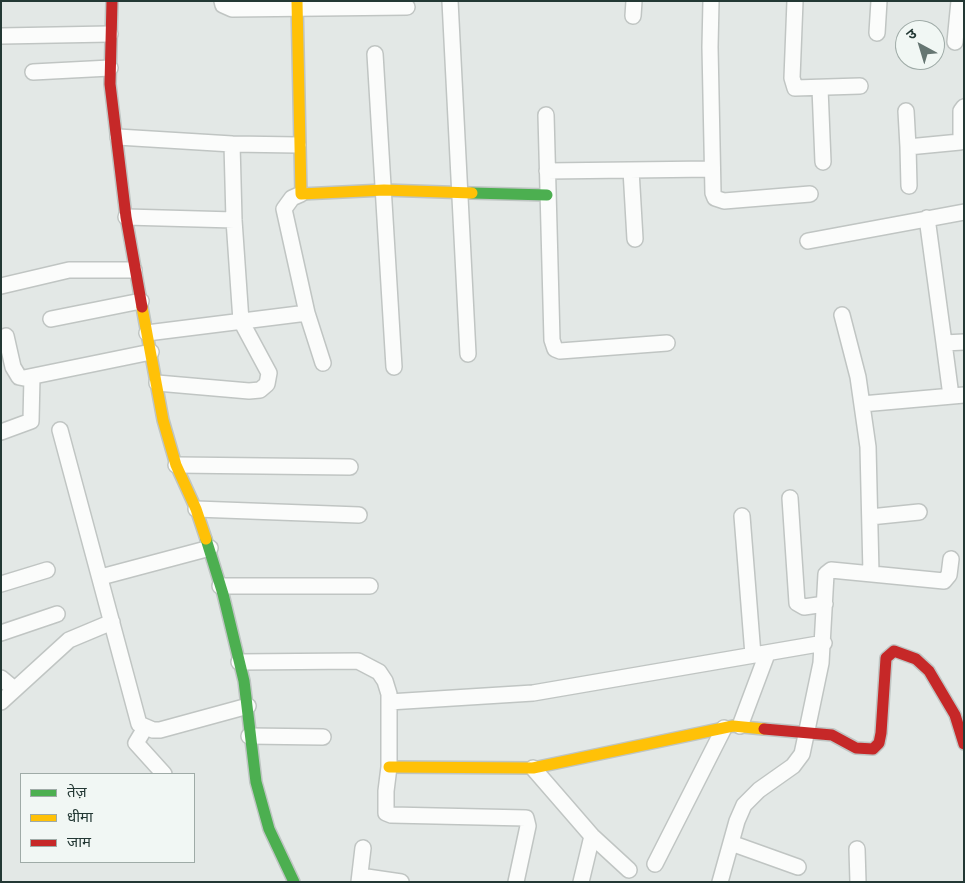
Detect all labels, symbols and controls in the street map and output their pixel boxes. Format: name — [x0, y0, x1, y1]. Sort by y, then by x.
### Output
north arrow — [895, 20, 945, 70]
text: उ — [903, 25, 919, 43]
legend — [20, 773, 195, 863]
text: तेज़ — [67, 783, 87, 801]
text: धीमा — [67, 808, 93, 826]
text: जाम — [67, 833, 91, 851]

